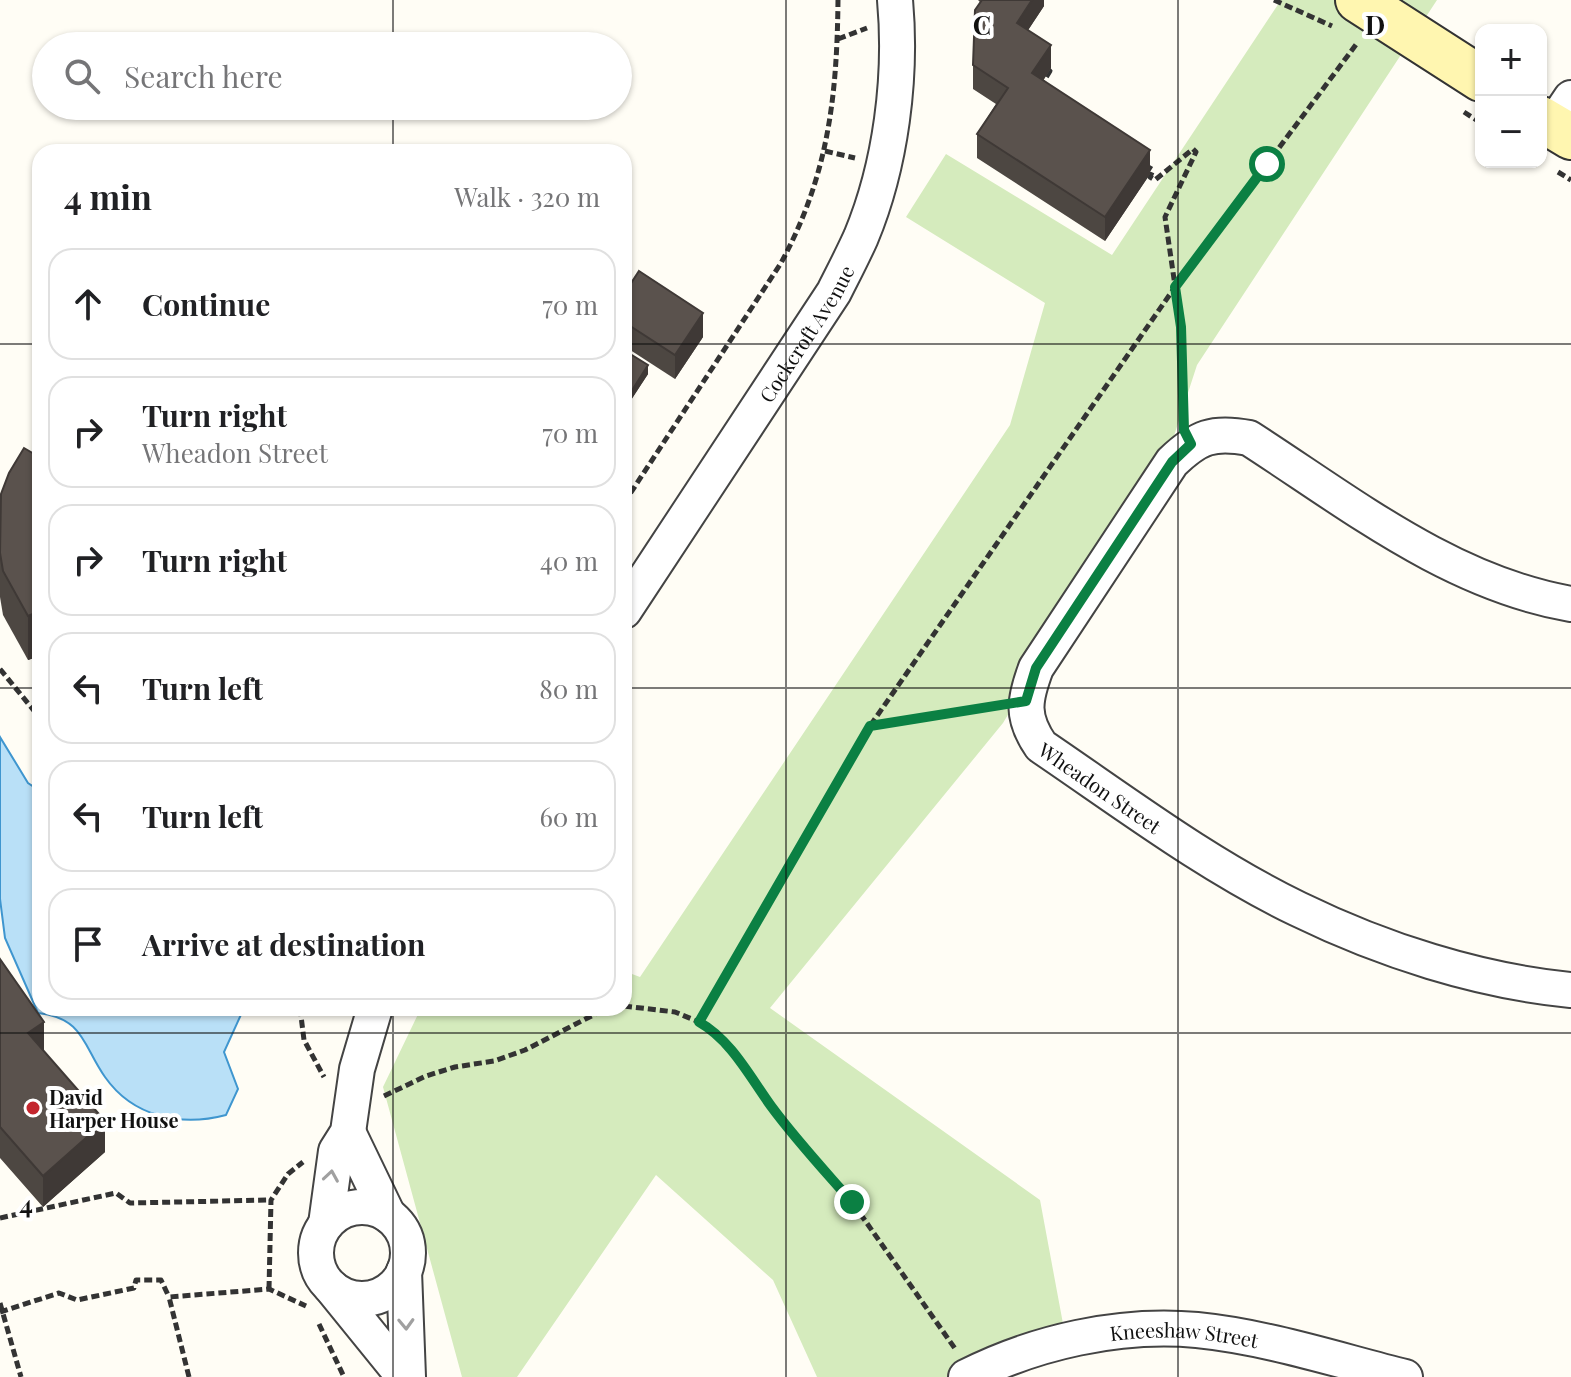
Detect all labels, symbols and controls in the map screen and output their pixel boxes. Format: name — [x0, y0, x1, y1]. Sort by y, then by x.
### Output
text: C — [973, 7, 991, 42]
text: D — [1365, 7, 1385, 42]
map controls — [1475, 24, 1547, 168]
button: + — [1475, 24, 1547, 96]
search box — [32, 32, 632, 120]
icon: search — [60, 54, 104, 98]
text: Search here — [124, 56, 283, 96]
button: − — [1475, 96, 1547, 168]
route start — [1249, 146, 1285, 182]
text: 4 min — [64, 173, 152, 219]
text: Walk · 320 m — [454, 179, 600, 214]
street label: Cockcroft Avenue — [752, 260, 859, 407]
icon: ahead — [66, 282, 110, 326]
text: Continue — [142, 284, 270, 324]
text: 70 m — [542, 287, 598, 322]
text: Turn right — [142, 395, 287, 435]
icon: right — [66, 410, 110, 454]
text: 70 m — [542, 415, 598, 450]
text: Wheadon Street — [142, 435, 328, 470]
icon: right — [66, 538, 110, 582]
text: Turn right — [142, 540, 287, 580]
text: 40 m — [540, 543, 598, 578]
icon: left — [66, 666, 110, 710]
text: Turn left — [142, 668, 263, 708]
text: 80 m — [539, 671, 598, 706]
street label: Wheadon Street — [1033, 735, 1168, 839]
icon: left — [66, 794, 110, 838]
text: Turn left — [142, 796, 263, 836]
text: 60 m — [539, 799, 598, 834]
icon: arrive — [66, 922, 110, 966]
text: Arrive at destination — [142, 924, 425, 964]
place label: David Harper House — [49, 1083, 178, 1133]
marker: David Harper House — [24, 1099, 42, 1117]
one-way arrow — [322, 1170, 339, 1183]
route end — [834, 1184, 870, 1220]
text: 4 — [19, 1186, 33, 1221]
street label: Kneeshaw Street — [1108, 1315, 1262, 1353]
one-way arrow — [397, 1318, 414, 1331]

